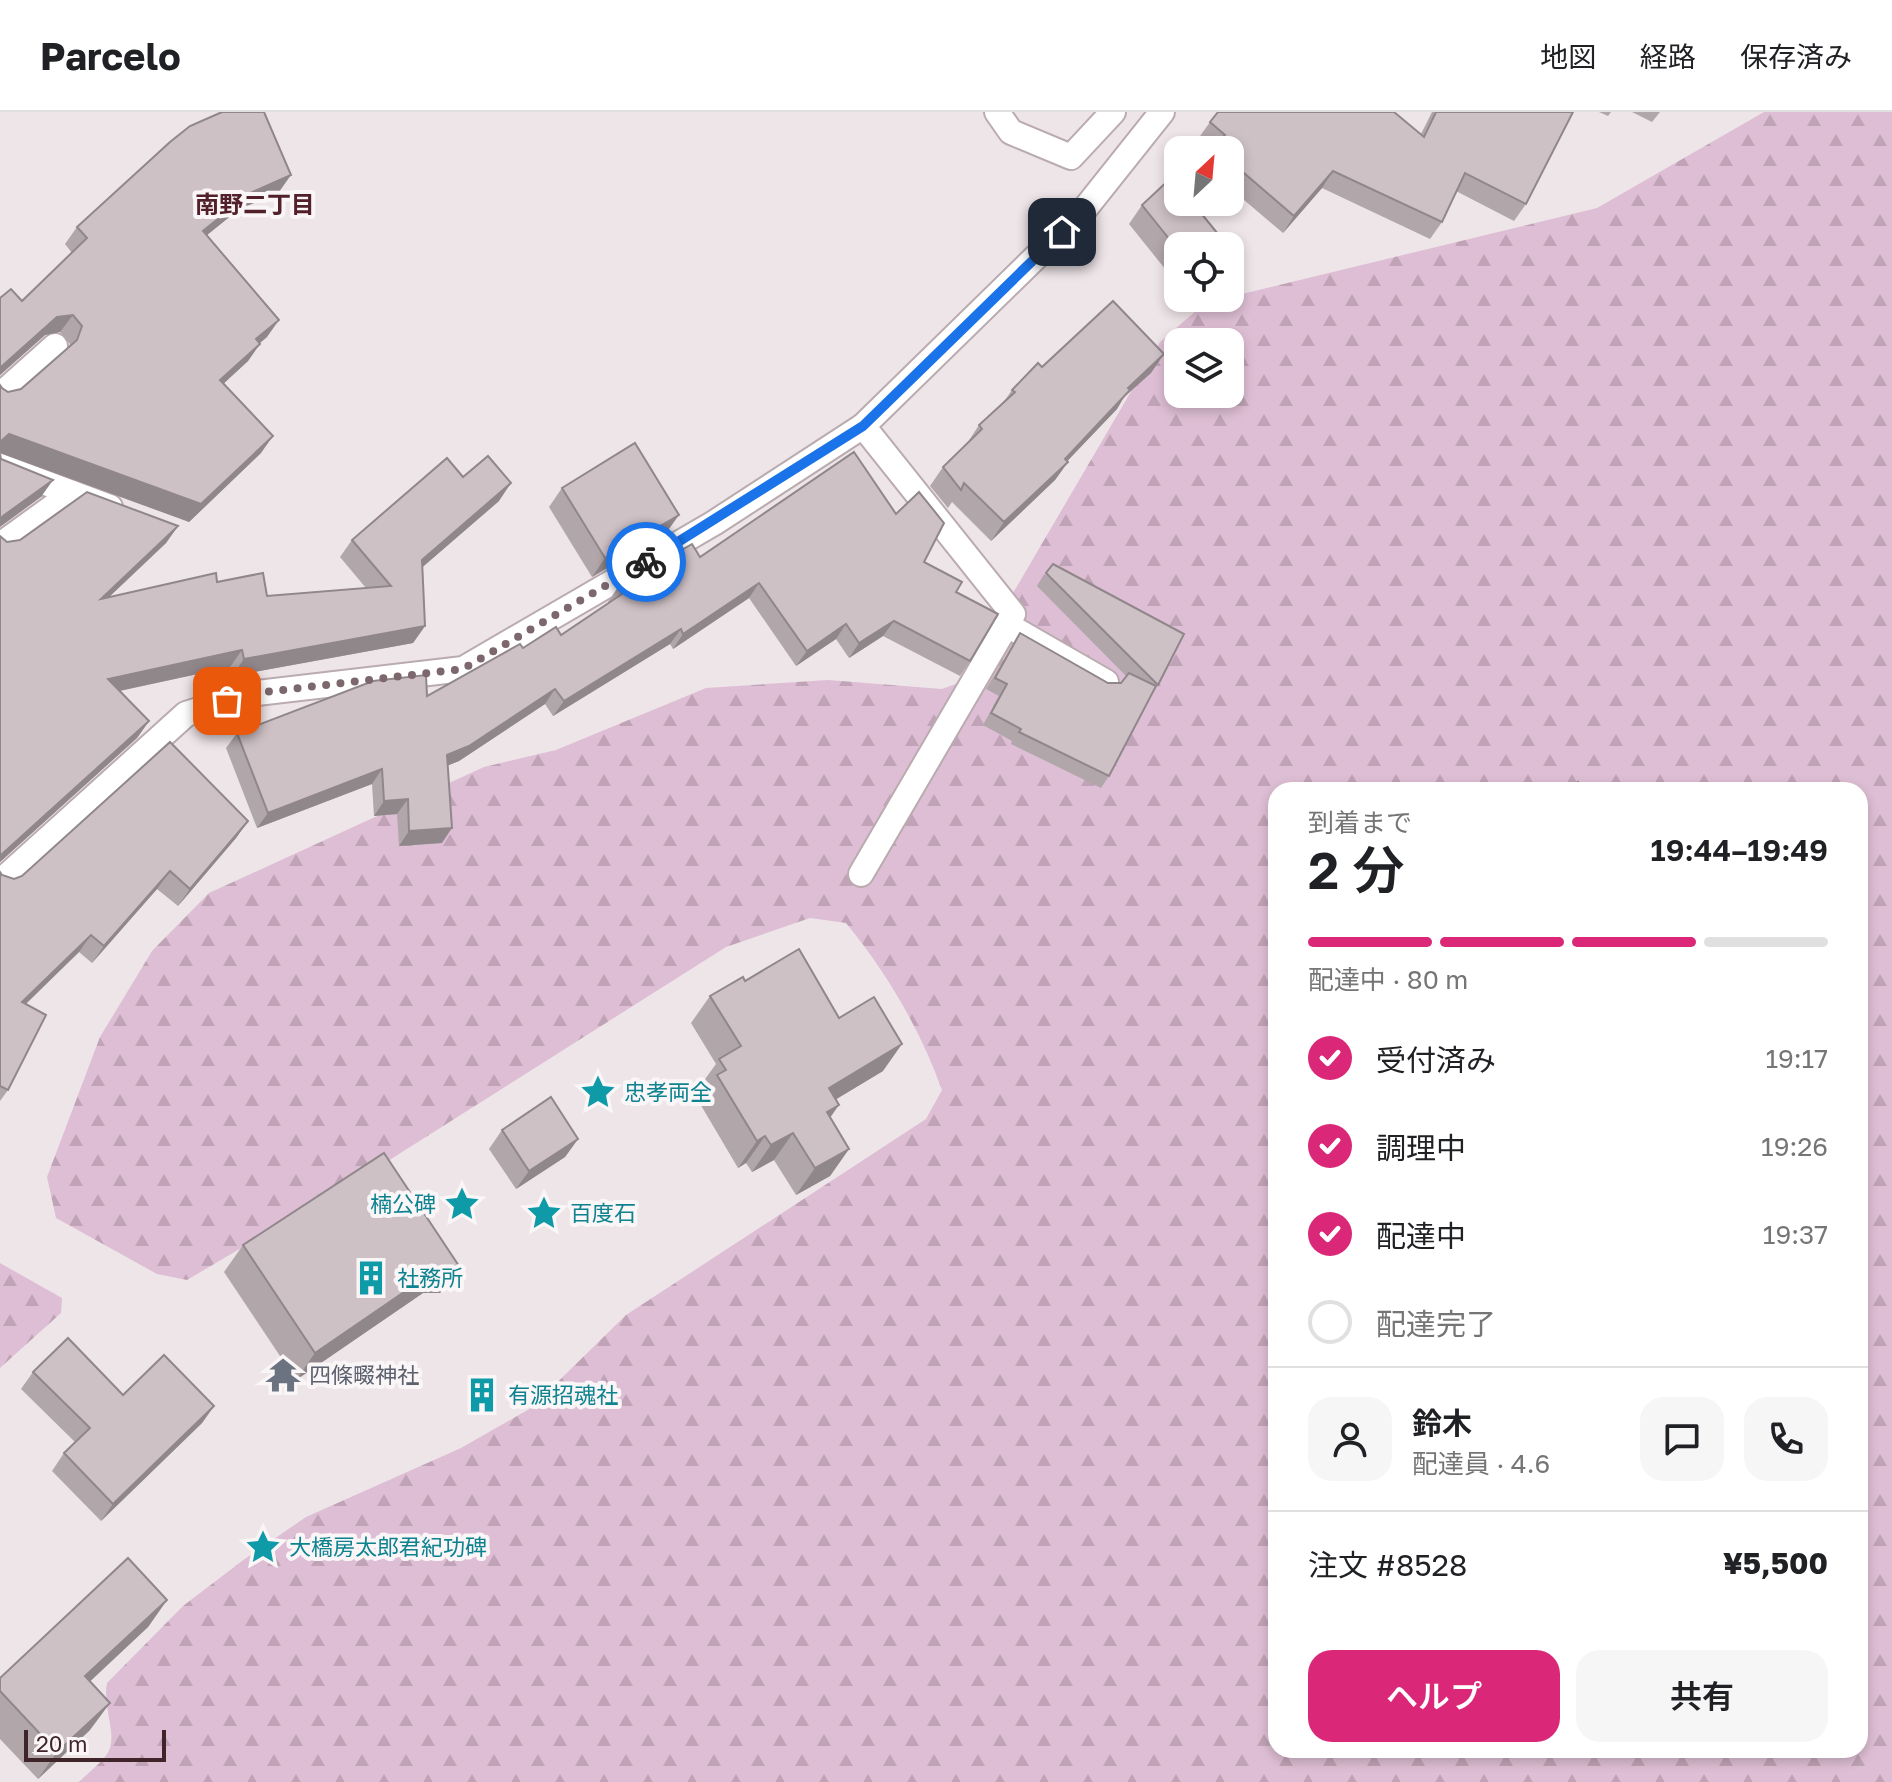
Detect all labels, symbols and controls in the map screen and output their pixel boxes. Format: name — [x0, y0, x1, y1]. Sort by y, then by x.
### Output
text: Parcelo — [40, 33, 181, 78]
text: 地図 — [1540, 40, 1596, 73]
text: 経路 — [1640, 40, 1696, 73]
text: 保存済み — [1740, 40, 1852, 73]
north arrow — [1164, 136, 1244, 216]
map controls — [1164, 136, 1244, 408]
district label: 南野二丁目 — [195, 189, 315, 218]
pin — [1028, 198, 1096, 266]
icon: home — [1040, 210, 1084, 254]
button: locate — [1164, 232, 1244, 312]
button: layers — [1164, 328, 1244, 408]
courier — [606, 522, 686, 602]
icon: bike — [624, 540, 668, 584]
pin — [193, 667, 261, 735]
icon: bag — [205, 679, 249, 723]
text: 到着まで — [1308, 807, 1412, 838]
text: 19:44–19:49 — [1651, 832, 1828, 868]
text: 2 分 — [1308, 838, 1404, 900]
text: 配達中 · 80 m — [1308, 964, 1468, 995]
icon: check — [1308, 1036, 1352, 1080]
text: 受付済み — [1376, 1042, 1496, 1078]
text: 19:17 — [1765, 1043, 1828, 1074]
place icon: 忠孝両全 — [579, 1073, 617, 1111]
place label: 忠孝両全 — [624, 1078, 712, 1105]
icon: check — [1308, 1124, 1352, 1168]
text: 調理中 — [1376, 1130, 1466, 1166]
text: 19:26 — [1761, 1131, 1828, 1162]
place icon: 楠公碑 — [443, 1185, 481, 1223]
place label: 楠公碑 — [370, 1190, 436, 1217]
place icon: 百度石 — [525, 1194, 563, 1232]
place label: 百度石 — [570, 1199, 636, 1226]
icon: check — [1308, 1212, 1352, 1256]
text: 配達中 — [1376, 1218, 1466, 1254]
text: 19:37 — [1763, 1219, 1828, 1250]
building icon: 社務所 — [352, 1259, 390, 1297]
place label: 社務所 — [397, 1264, 463, 1291]
text: 配達完了 — [1376, 1306, 1496, 1342]
temple icon: 四條畷神社 — [264, 1356, 302, 1394]
place label: 四條畷神社 — [309, 1361, 419, 1388]
building icon: 有源招魂社 — [463, 1376, 501, 1414]
place label: 有源招魂社 — [508, 1381, 618, 1408]
button: person — [1308, 1397, 1392, 1481]
button: chat — [1640, 1397, 1724, 1481]
button: phone — [1744, 1397, 1828, 1481]
text: 鈴木 — [1412, 1405, 1472, 1441]
text: 配達員 · 4.6 — [1412, 1448, 1550, 1479]
place icon: 大橋房太郎君紀功碑 — [244, 1528, 282, 1566]
place label: 大橋房太郎君紀功碑 — [289, 1533, 487, 1560]
text: ¥5,500 — [1723, 1545, 1828, 1581]
text: 注文 #8528 — [1308, 1547, 1467, 1583]
button: ヘルプ — [1308, 1650, 1560, 1742]
button: 共有 — [1576, 1650, 1828, 1742]
scale bar — [24, 1726, 166, 1762]
text: 20 m — [36, 1730, 87, 1757]

